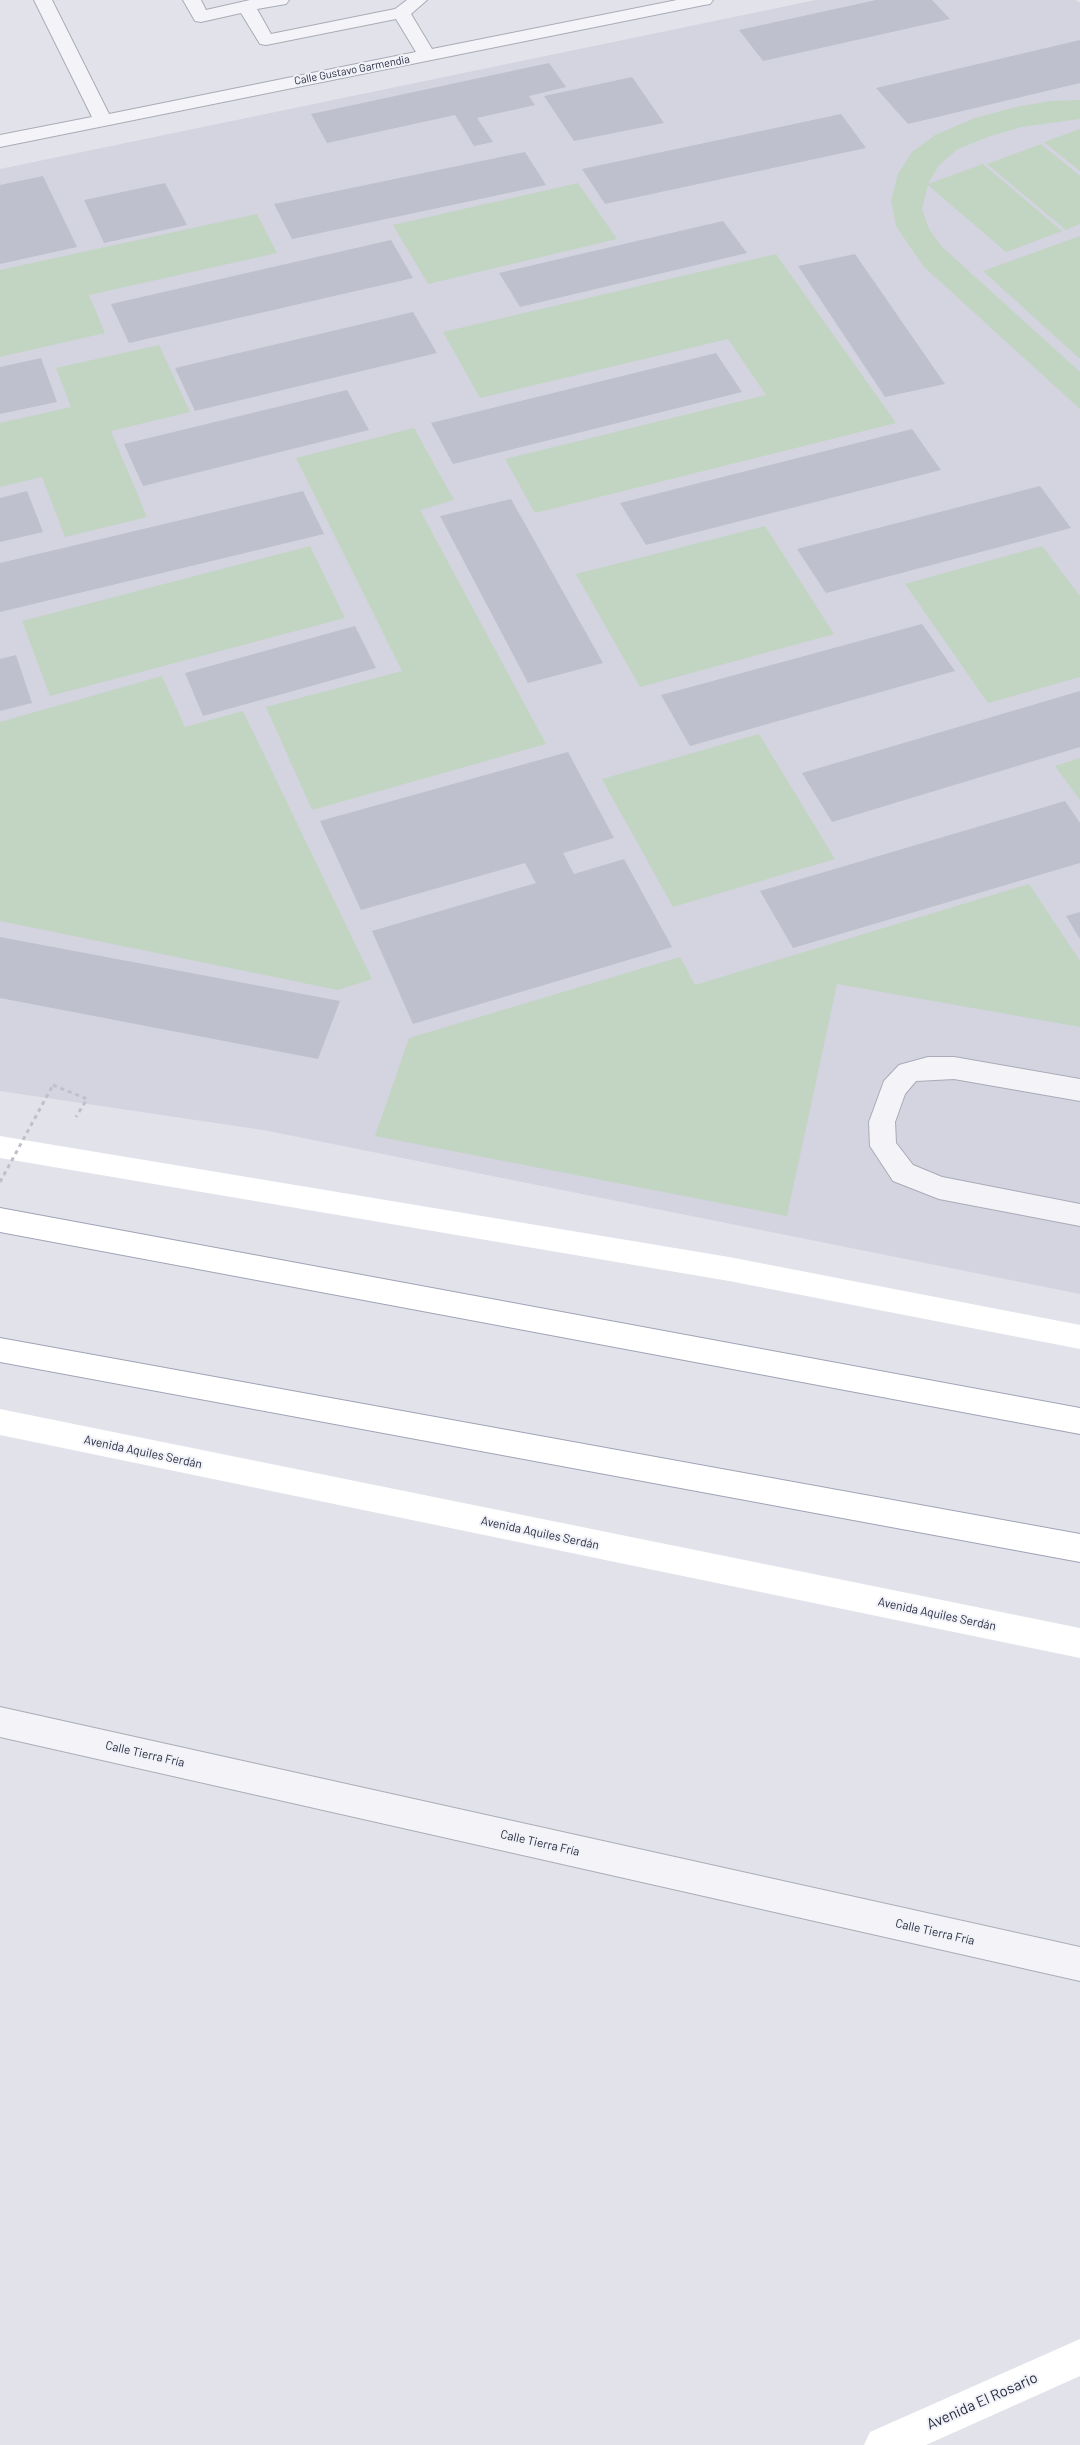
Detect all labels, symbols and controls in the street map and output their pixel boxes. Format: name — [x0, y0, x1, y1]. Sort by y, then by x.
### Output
street label: Calle Gustavo Garmendia — [293, 52, 411, 88]
street label: Avenida Aquiles Serdán — [82, 1432, 204, 1472]
street label: Avenida Aquiles Serdán — [479, 1513, 601, 1553]
street label: Avenida Aquiles Serdán — [876, 1594, 998, 1634]
street label: Calle Tierra Fría — [104, 1738, 186, 1770]
street label: Calle Tierra Fría — [499, 1827, 581, 1859]
street label: Calle Tierra Fría — [894, 1916, 976, 1948]
street label: Avenida El Rosario — [924, 2368, 1040, 2434]

